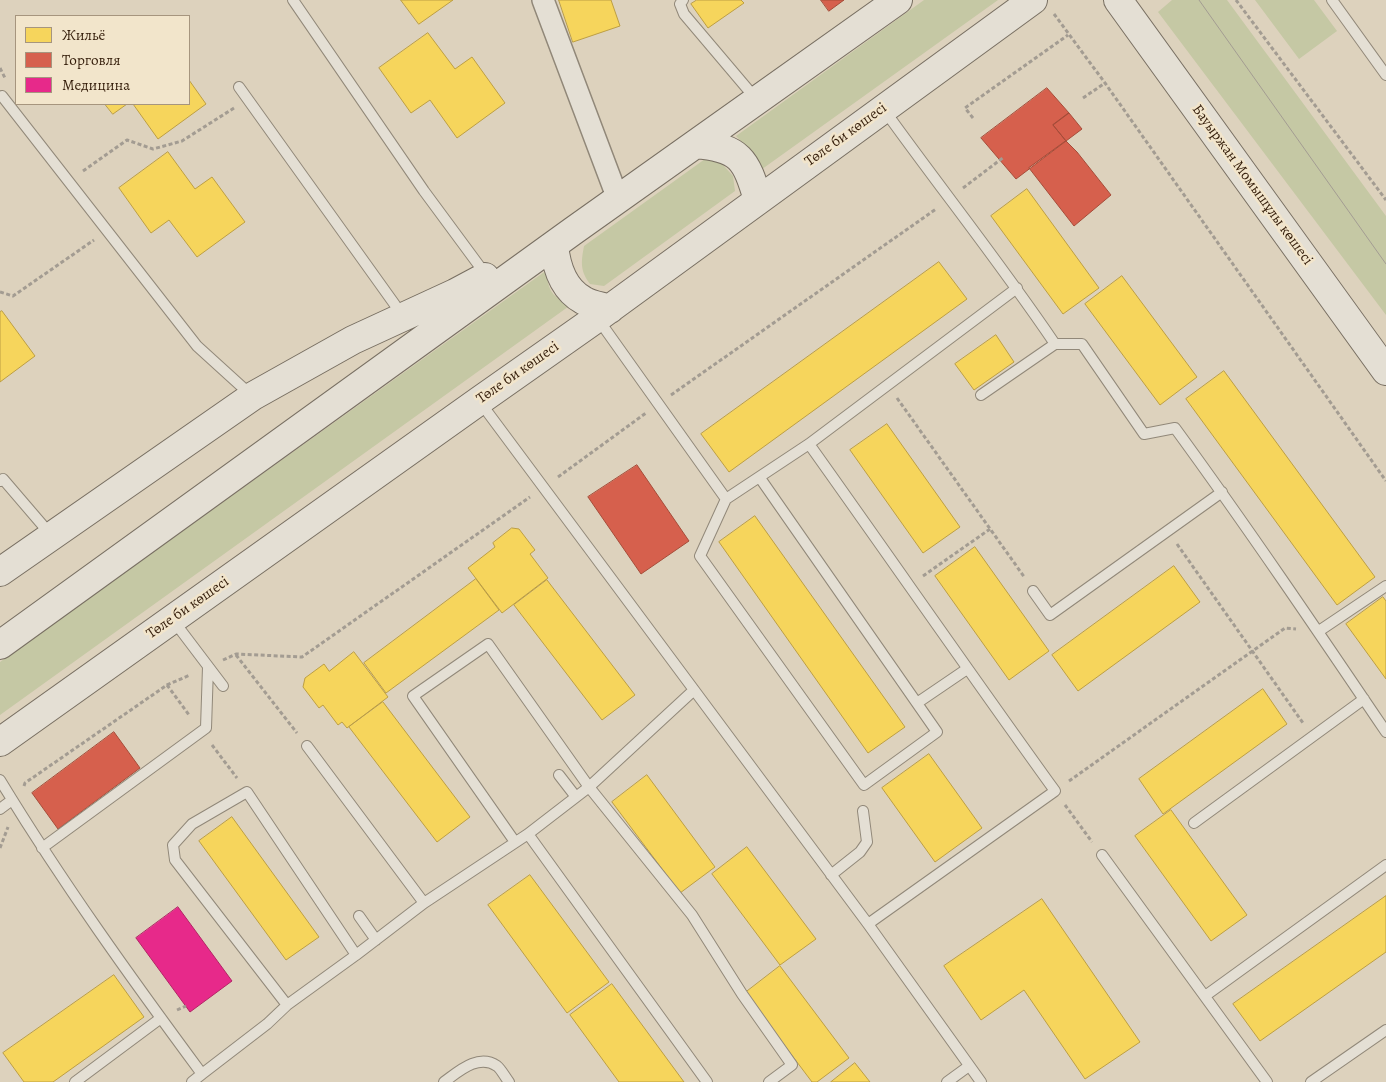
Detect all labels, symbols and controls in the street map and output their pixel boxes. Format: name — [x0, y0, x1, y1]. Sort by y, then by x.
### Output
legend — [15, 15, 190, 105]
text: Жильё — [62, 25, 105, 45]
text: Торговля — [62, 50, 120, 70]
text: Медицина — [62, 75, 130, 95]
street label: Төле би көшесі — [802, 99, 890, 171]
street label: Бауыржан Момышұлы көшесі — [1188, 101, 1316, 269]
street label: Төле би көшесі — [473, 338, 563, 408]
street label: Төле би көшесі — [143, 573, 233, 643]

